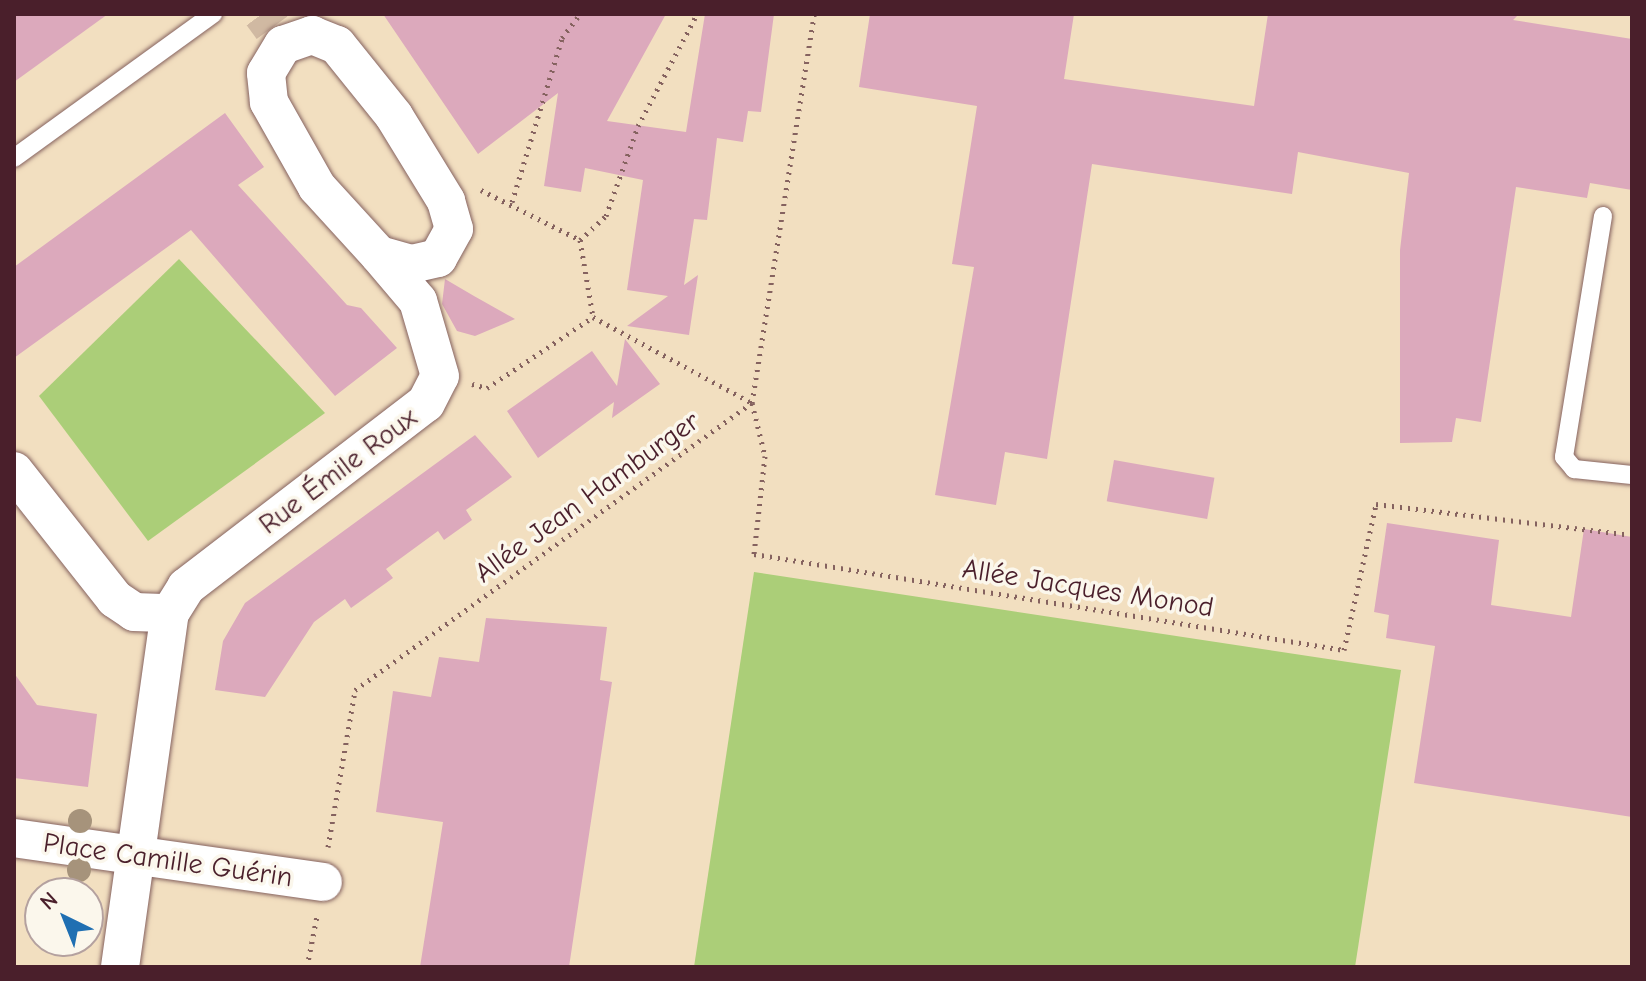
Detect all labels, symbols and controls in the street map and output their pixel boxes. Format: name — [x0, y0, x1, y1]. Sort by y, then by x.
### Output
street label: Rue Émile Roux — [252, 401, 424, 541]
street label: Allée Jean Hamburger — [468, 404, 706, 590]
street label: Allée Jacques Monod — [960, 552, 1216, 624]
street label: Place Camille Guérin — [41, 826, 295, 894]
north arrow — [24, 877, 104, 957]
text: N — [35, 887, 63, 915]

